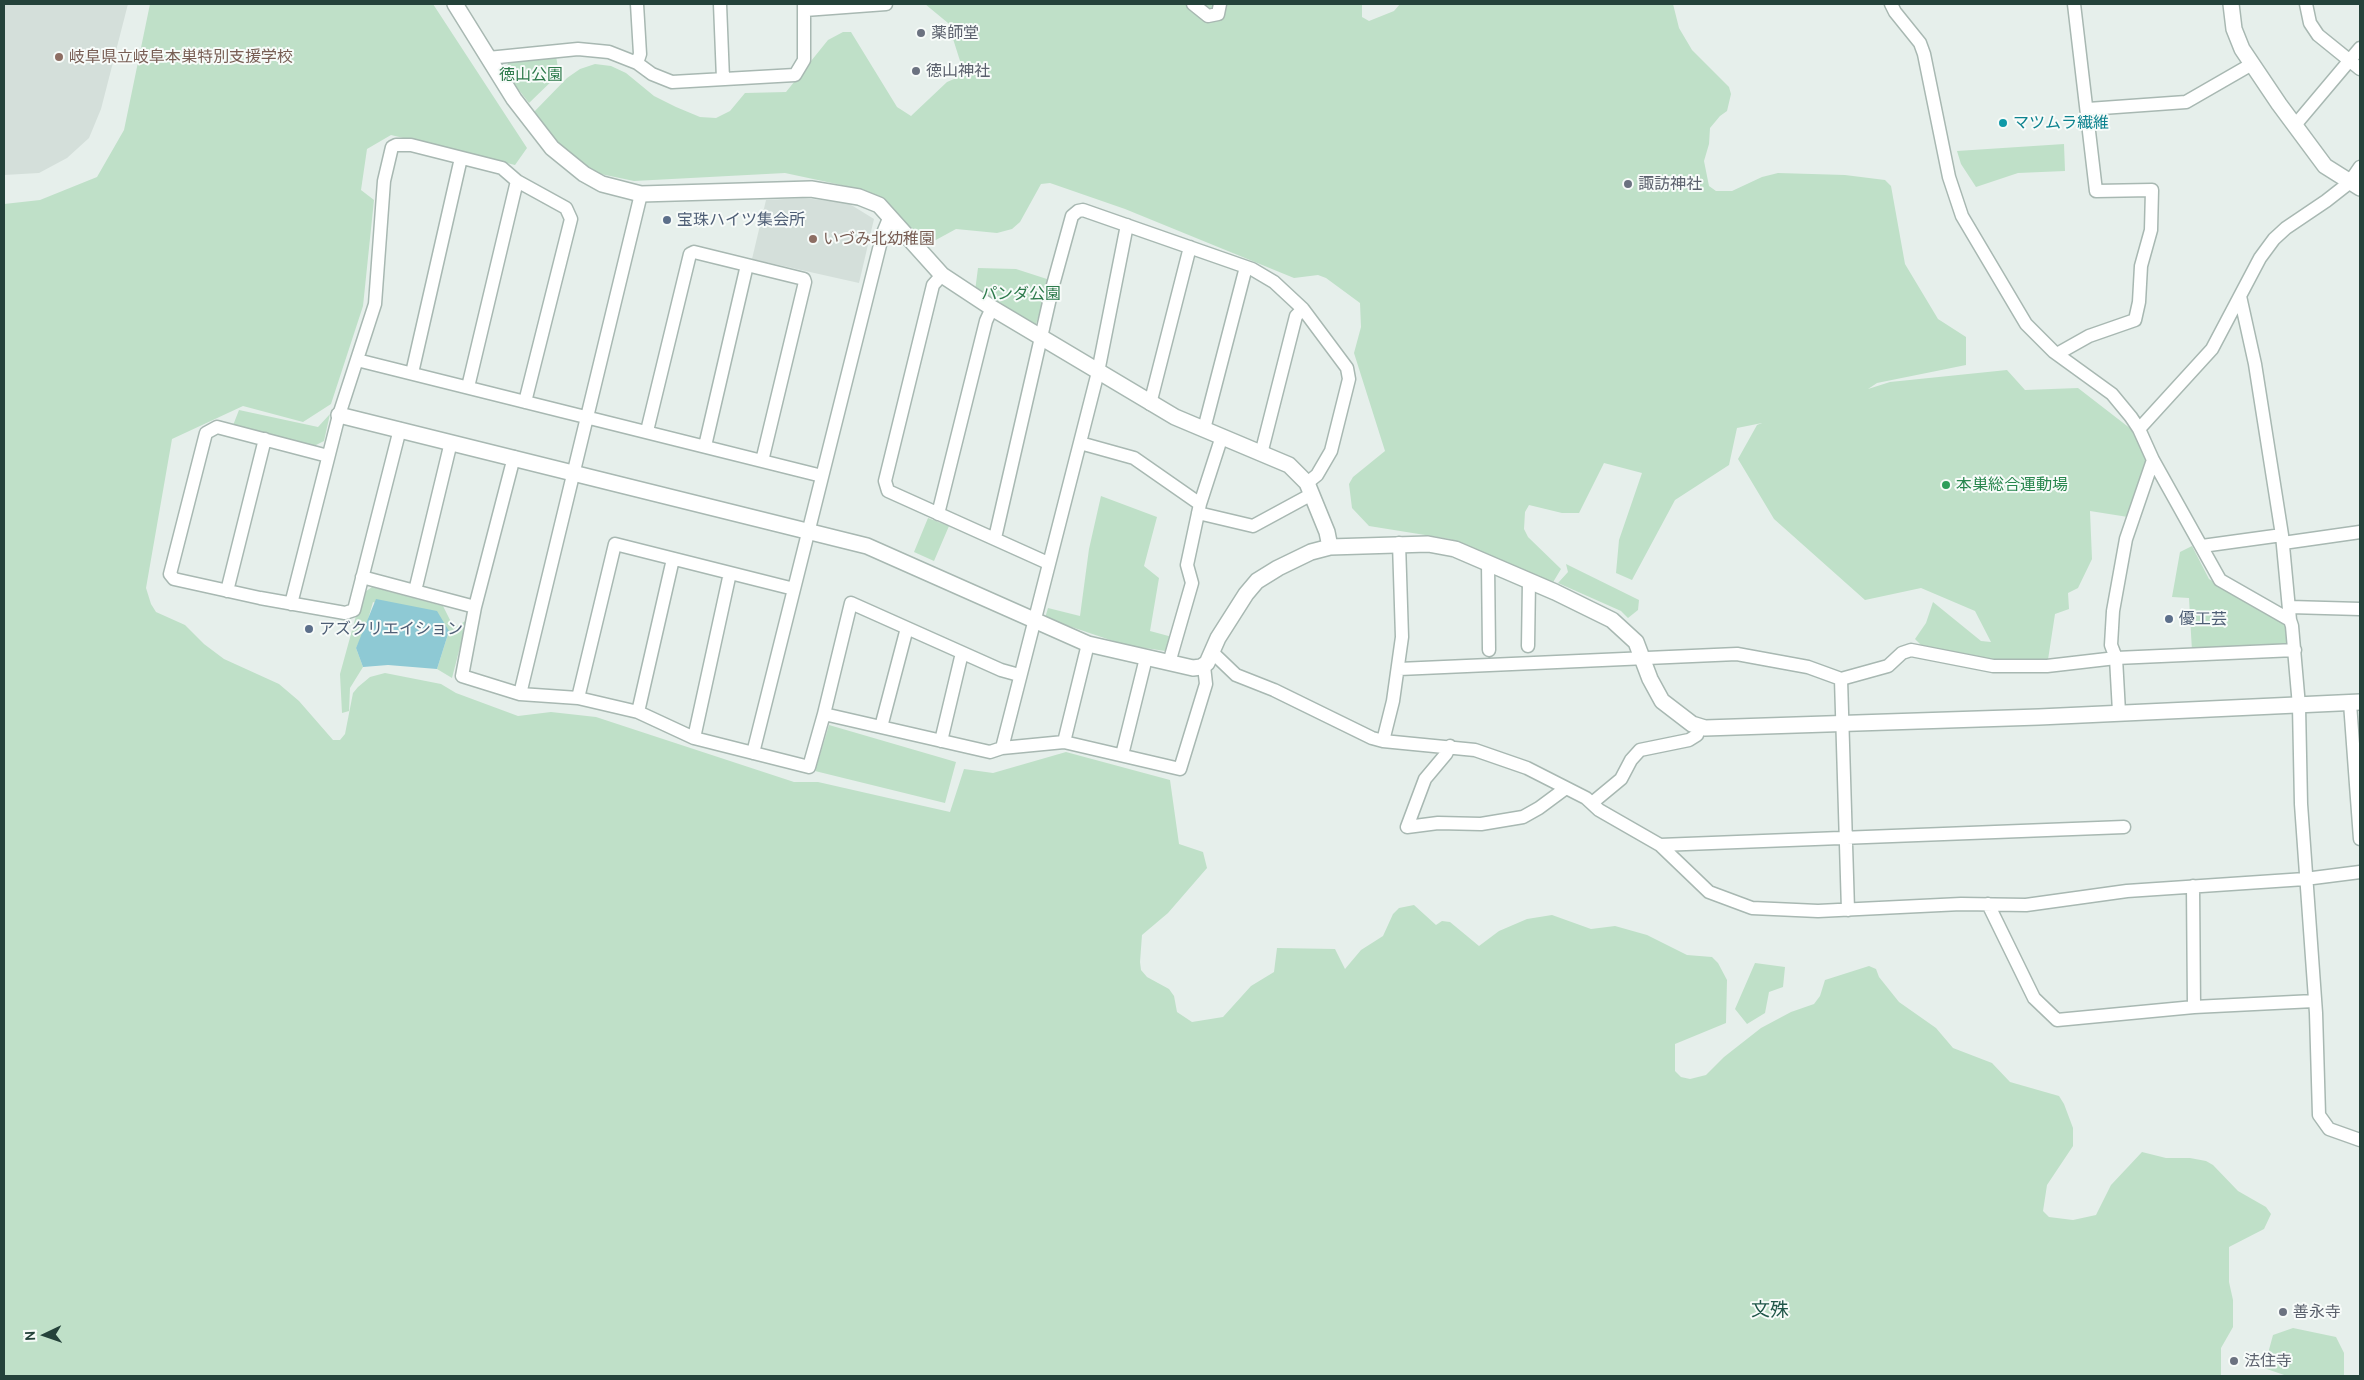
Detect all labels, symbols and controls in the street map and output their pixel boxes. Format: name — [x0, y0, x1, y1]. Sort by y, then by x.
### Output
place label: 薬師堂 — [931, 23, 979, 43]
marker: 薬師堂 — [915, 27, 927, 39]
place label: 岐阜県立岐阜本巣特別支援学校 — [69, 47, 293, 67]
marker: 岐阜県立岐阜本巣特別支援学校 — [53, 51, 65, 63]
place label: 徳山神社 — [926, 61, 990, 81]
park label: 徳山公園 — [499, 65, 563, 85]
marker: 徳山神社 — [910, 65, 922, 77]
place label: マツムラ繊維 — [2013, 113, 2109, 133]
marker: マツムラ繊維 — [1997, 117, 2009, 129]
place label: 諏訪神社 — [1638, 174, 1702, 194]
marker: 諏訪神社 — [1622, 178, 1634, 190]
place label: 宝珠ハイツ集会所 — [677, 210, 805, 230]
marker: 宝珠ハイツ集会所 — [661, 214, 673, 226]
place label: いづみ北幼稚園 — [823, 229, 935, 249]
marker: いづみ北幼稚園 — [807, 233, 819, 245]
park label: パンダ公園 — [981, 284, 1061, 304]
place label: 本巣総合運動場 — [1956, 475, 2068, 495]
marker: 本巣総合運動場 — [1940, 479, 1952, 491]
place label: 優工芸 — [2179, 609, 2227, 629]
marker: 優工芸 — [2163, 613, 2175, 625]
place label: アズクリエイション — [319, 619, 463, 639]
marker: アズクリエイション — [303, 623, 315, 635]
district label: 文殊 — [1751, 1299, 1789, 1321]
place label: 善永寺 — [2293, 1302, 2341, 1322]
marker: 善永寺 — [2277, 1306, 2289, 1318]
north arrow — [20, 1310, 70, 1360]
text: N — [21, 1330, 39, 1341]
place label: 法住寺 — [2244, 1351, 2292, 1371]
marker: 法住寺 — [2228, 1355, 2240, 1367]

